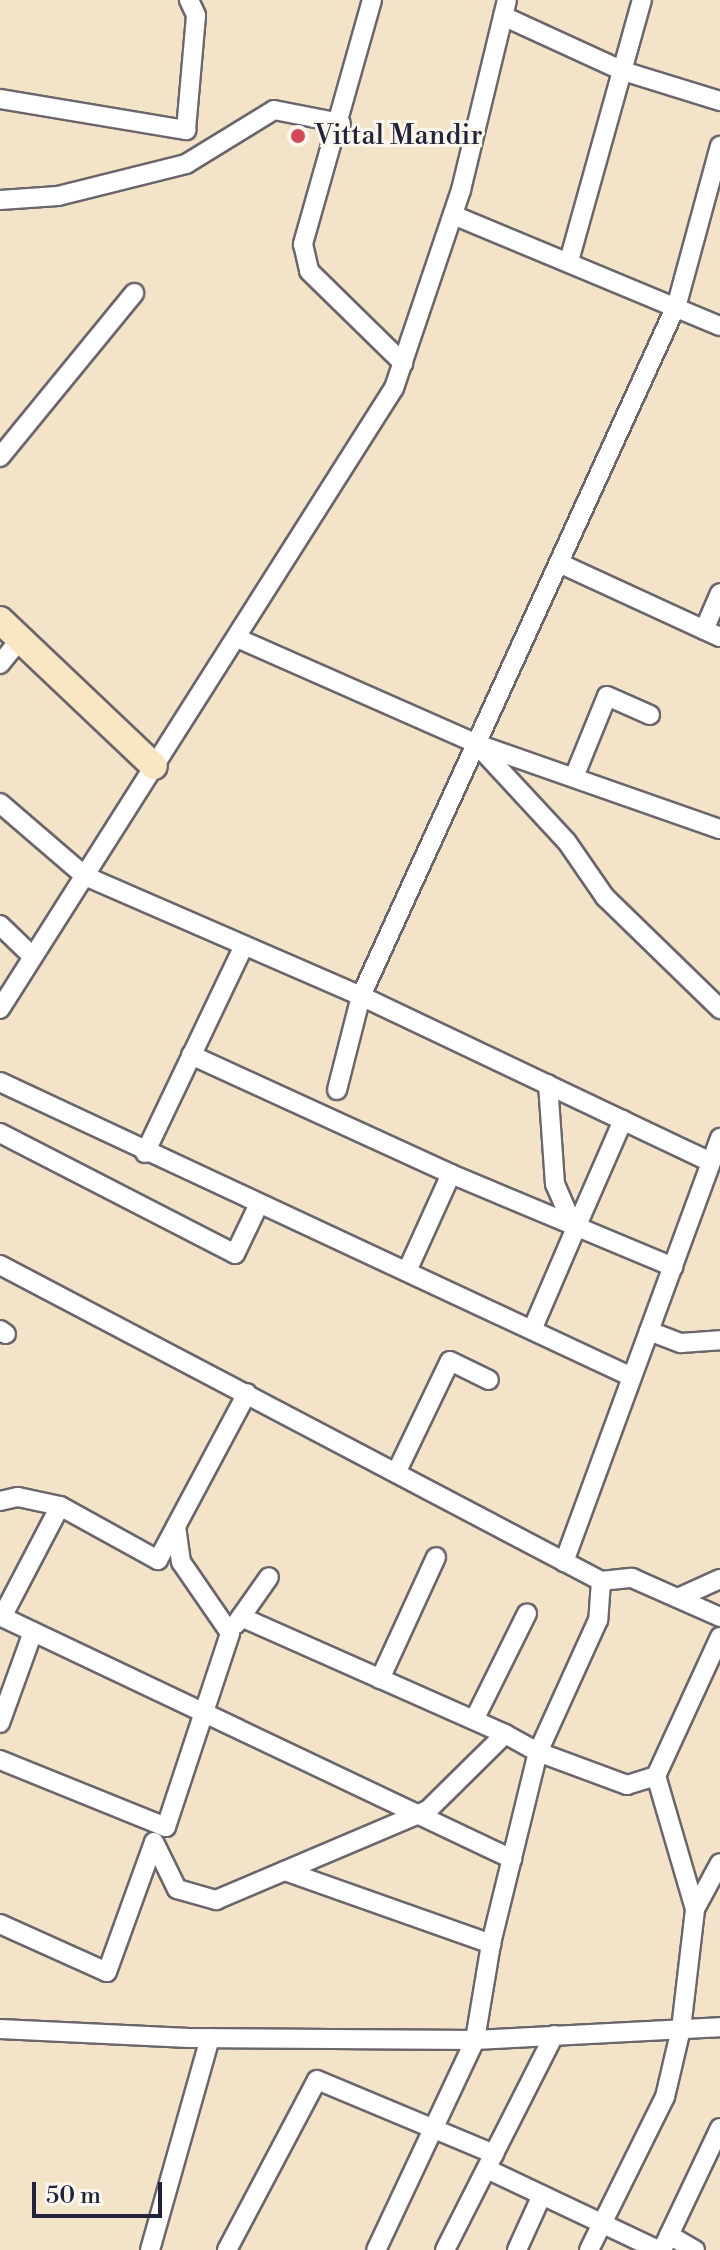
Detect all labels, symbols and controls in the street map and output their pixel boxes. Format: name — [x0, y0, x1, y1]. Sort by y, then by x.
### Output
place label: Vittal Mandir — [314, 119, 483, 153]
marker: Vittal Mandir — [289, 127, 307, 145]
scale bar — [36, 2166, 166, 2216]
text: 50 m — [46, 2181, 101, 2211]

